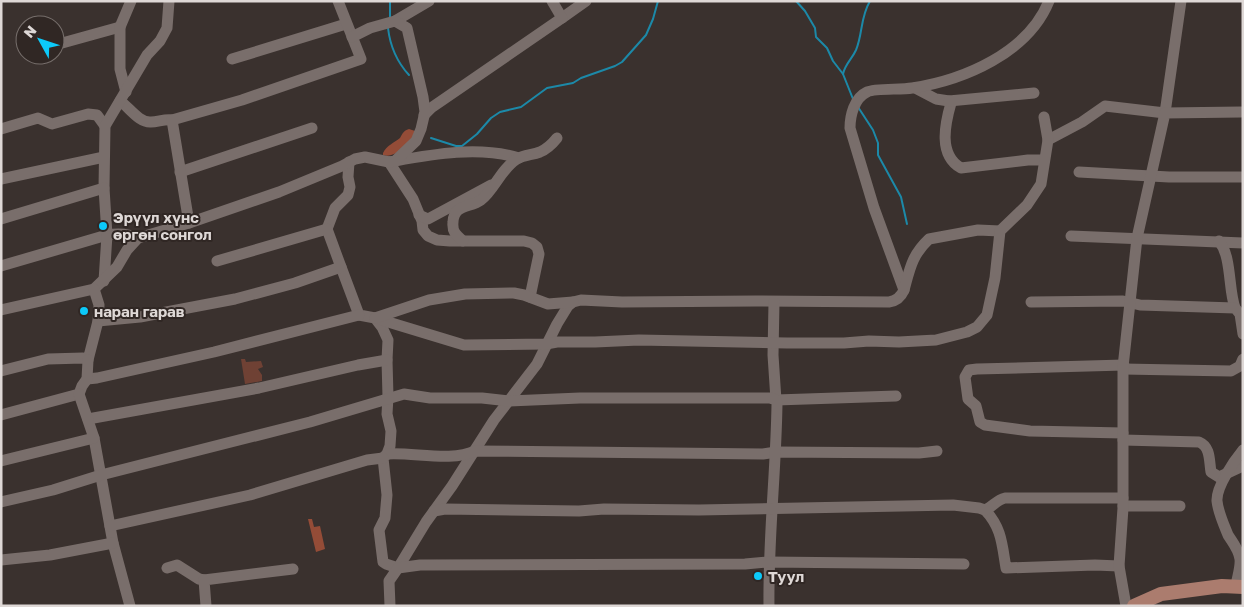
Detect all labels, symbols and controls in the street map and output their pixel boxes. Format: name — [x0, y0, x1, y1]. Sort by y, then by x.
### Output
north arrow — [15, 15, 65, 65]
text: N — [20, 22, 40, 41]
place label: Эрүүл хүнс өргөн сонгол — [113, 208, 212, 243]
marker: Эрүүл хүнс өргөн сонгол — [97, 220, 109, 232]
place label: наран гарав — [94, 302, 185, 320]
marker: наран гарав — [78, 305, 90, 317]
place label: Туул — [768, 567, 804, 585]
marker: Туул — [752, 570, 764, 582]

